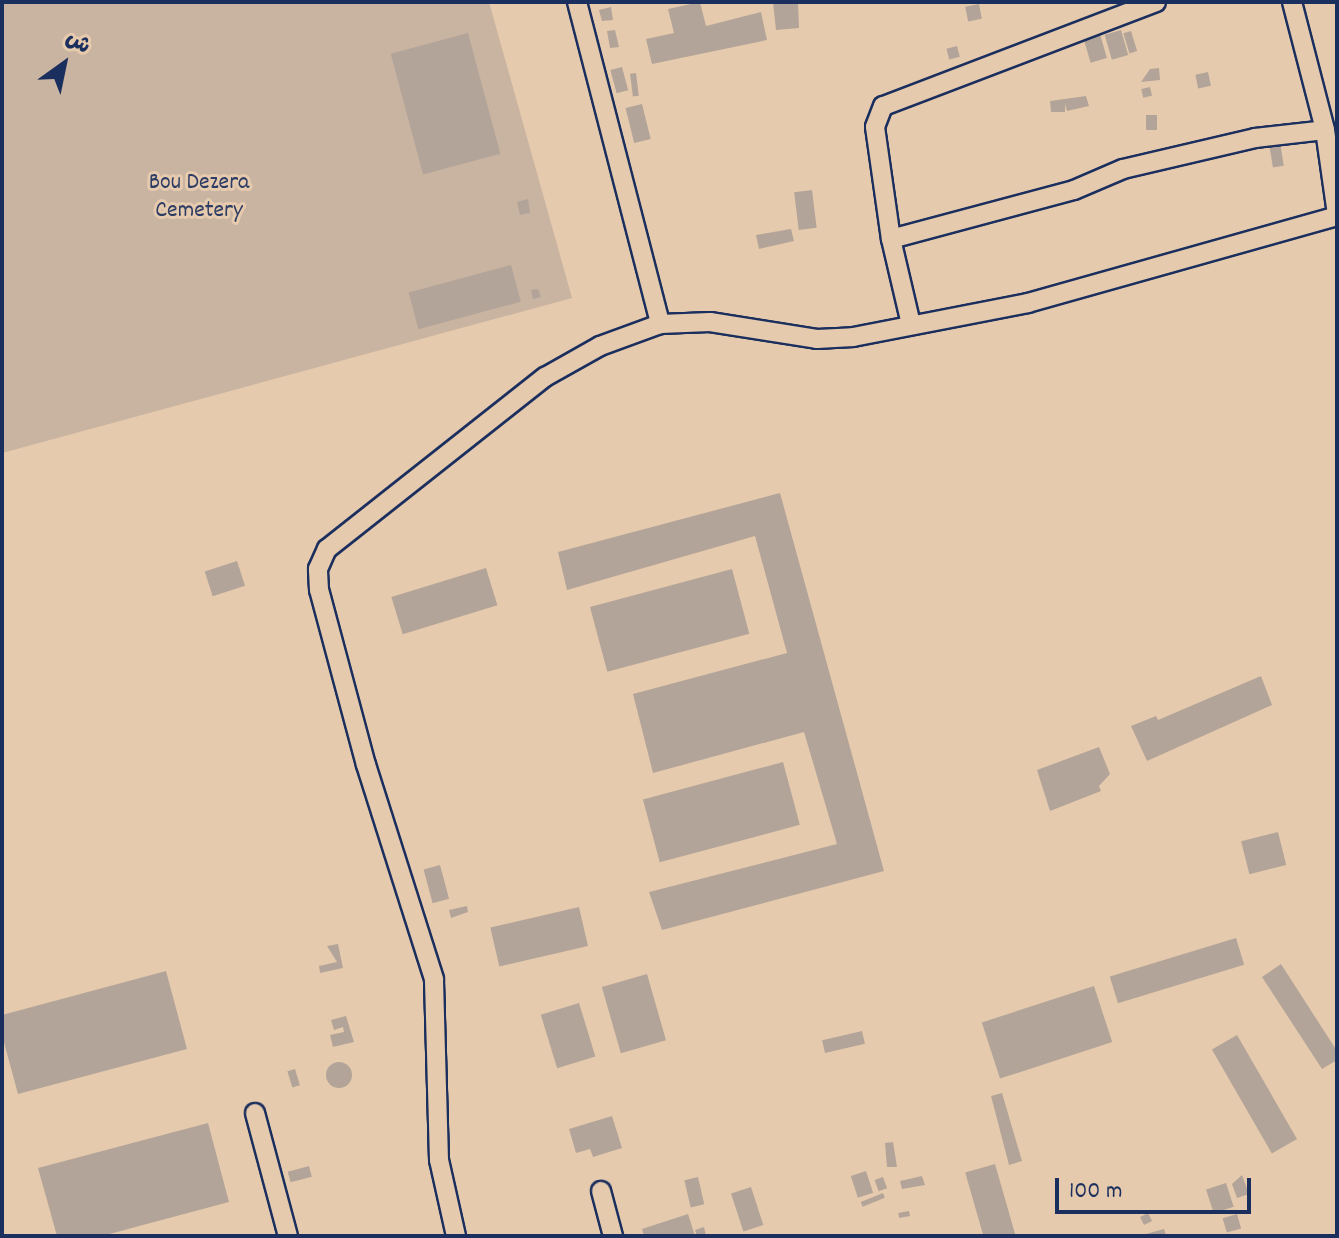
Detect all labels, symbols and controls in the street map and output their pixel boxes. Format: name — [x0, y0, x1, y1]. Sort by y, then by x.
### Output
north arrow — [24, 24, 104, 104]
text: ش — [59, 24, 96, 63]
park label: Bou Dezera Cemetery — [149, 170, 249, 226]
scale bar — [1059, 1162, 1255, 1212]
text: 100 m — [1069, 1175, 1122, 1209]

